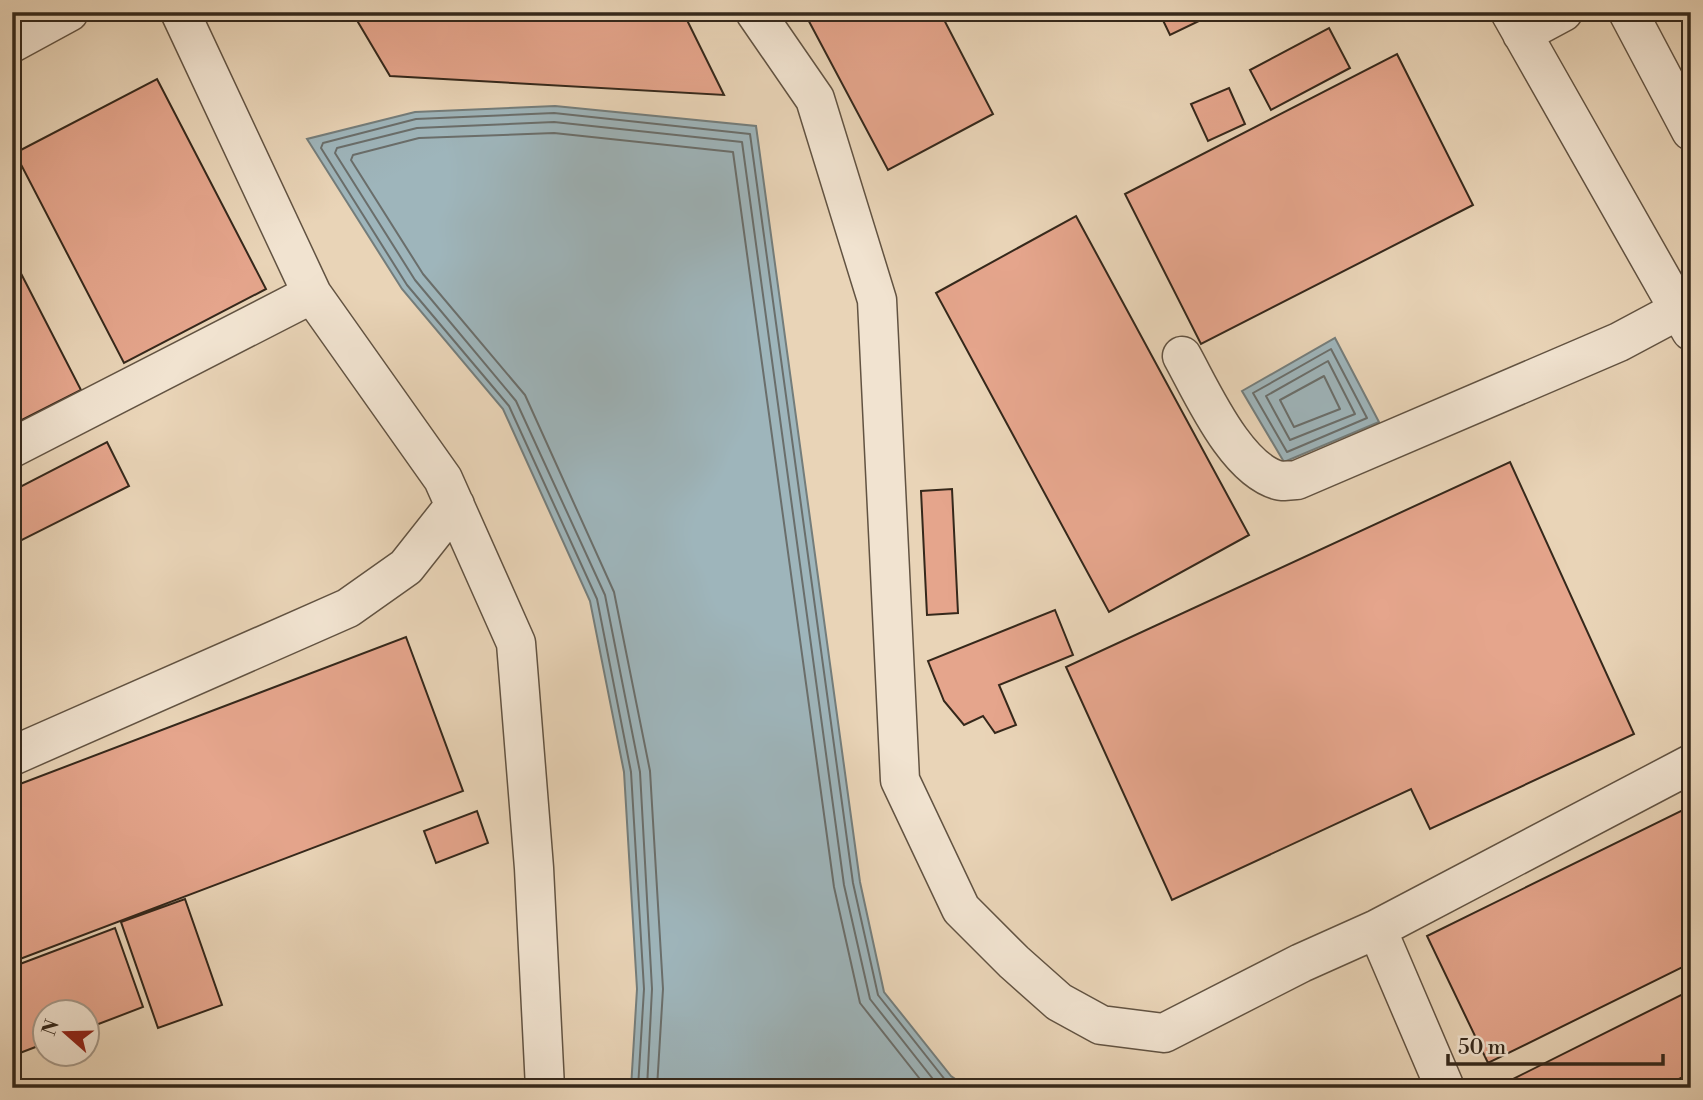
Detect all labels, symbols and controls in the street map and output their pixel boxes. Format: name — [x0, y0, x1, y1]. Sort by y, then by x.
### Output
north arrow — [32, 998, 102, 1068]
text: N — [37, 1016, 65, 1039]
scale bar — [1448, 1023, 1663, 1067]
text: 50 m — [1458, 1035, 1506, 1061]

